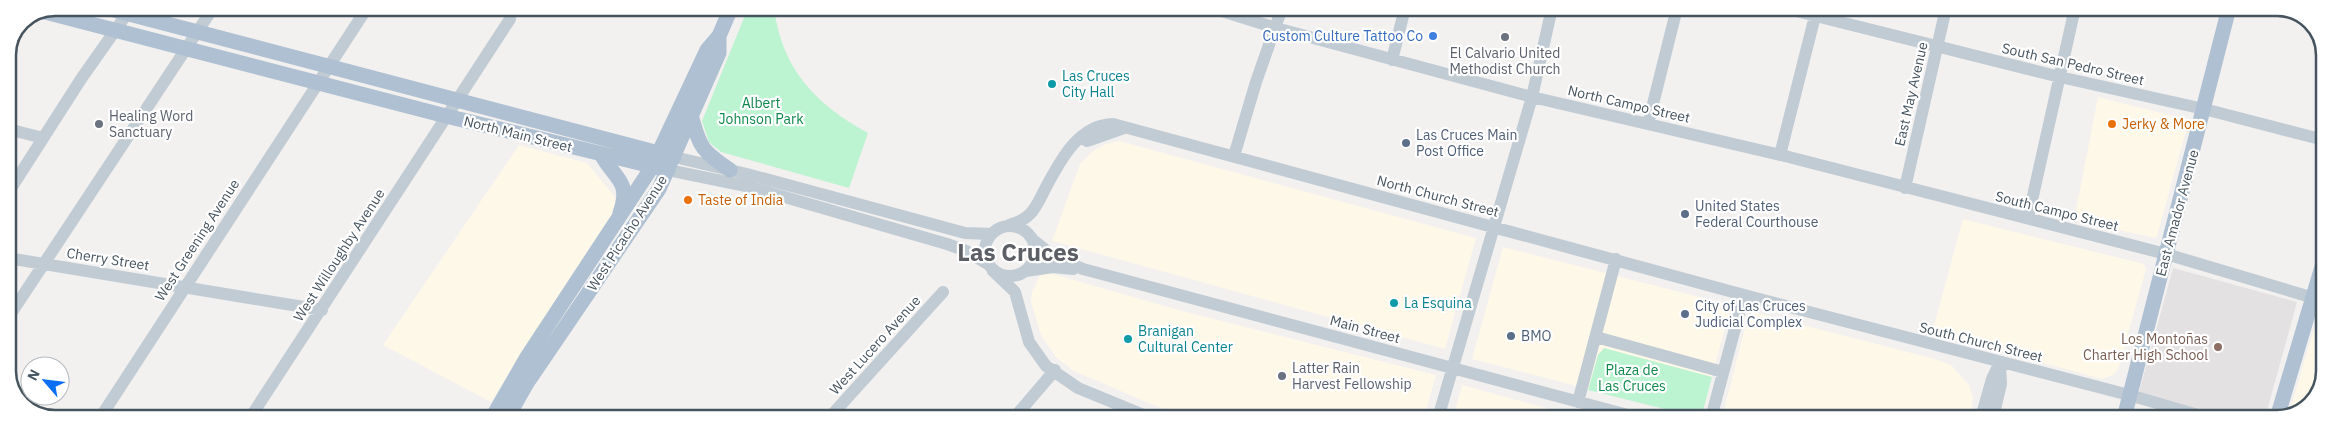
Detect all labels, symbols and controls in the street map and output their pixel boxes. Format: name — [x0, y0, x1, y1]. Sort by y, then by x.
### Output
place label: Custom Culture Tattoo Co — [1262, 27, 1423, 45]
marker: Custom Culture Tattoo Co — [1427, 30, 1439, 42]
marker: El Calvario United Methodist Church — [1499, 31, 1511, 43]
street label: South San Pedro Street — [2000, 39, 2146, 89]
street label: East May Avenue — [1890, 40, 1932, 148]
place label: El Calvario United Methodist Church — [1450, 44, 1560, 78]
place label: Las Cruces City Hall — [1062, 67, 1130, 101]
marker: Las Cruces City Hall — [1046, 78, 1058, 90]
street label: North Campo Street — [1566, 81, 1692, 127]
park label: Albert Johnson Park — [718, 94, 804, 128]
place label: Healing Word Sanctuary — [109, 107, 193, 141]
street label: North Main Street — [462, 112, 574, 156]
place label: Jerky & More — [2122, 115, 2205, 133]
marker: Healing Word Sanctuary — [93, 118, 105, 130]
marker: Jerky & More — [2106, 118, 2118, 130]
place label: Las Cruces Main Post Office — [1416, 126, 1517, 160]
marker: Las Cruces Main Post Office — [1400, 137, 1412, 149]
street label: East Amador Avenue — [2151, 147, 2203, 278]
street label: North Church Street — [1375, 171, 1501, 221]
street label: West Picacho Avenue — [583, 172, 671, 294]
street label: West Greening Avenue — [151, 175, 243, 304]
street label: West Willoughby Avenue — [289, 185, 389, 325]
street label: South Campo Street — [1994, 187, 2120, 235]
place label: Taste of India — [698, 191, 784, 209]
marker: Taste of India — [682, 194, 694, 206]
place label: United States Federal Courthouse — [1695, 197, 1819, 231]
marker: United States Federal Courthouse — [1679, 208, 1691, 220]
district label: Las Cruces — [957, 236, 1079, 268]
street label: Cherry Street — [65, 244, 151, 274]
street label: West Lucero Avenue — [826, 291, 924, 398]
place label: La Esquina — [1404, 294, 1472, 312]
marker: La Esquina — [1388, 297, 1400, 309]
place label: City of Las Cruces Judicial Complex — [1695, 297, 1806, 331]
marker: City of Las Cruces Judicial Complex — [1679, 308, 1691, 320]
street label: Main Street — [1328, 311, 1402, 347]
street label: South Church Street — [1917, 318, 2045, 366]
place label: Branigan Cultural Center — [1138, 322, 1233, 356]
place label: BMO — [1521, 327, 1552, 345]
marker: BMO — [1505, 330, 1517, 342]
place label: Los Montoñas Charter High School — [2083, 330, 2208, 364]
marker: Branigan Cultural Center — [1122, 333, 1134, 345]
marker: Los Montoñas Charter High School — [2212, 341, 2224, 353]
north arrow — [20, 356, 70, 406]
place label: Latter Rain Harvest Fellowship — [1292, 359, 1412, 393]
park label: Plaza de Las Cruces — [1598, 361, 1666, 395]
text: N — [23, 366, 44, 384]
marker: Latter Rain Harvest Fellowship — [1276, 370, 1288, 382]

